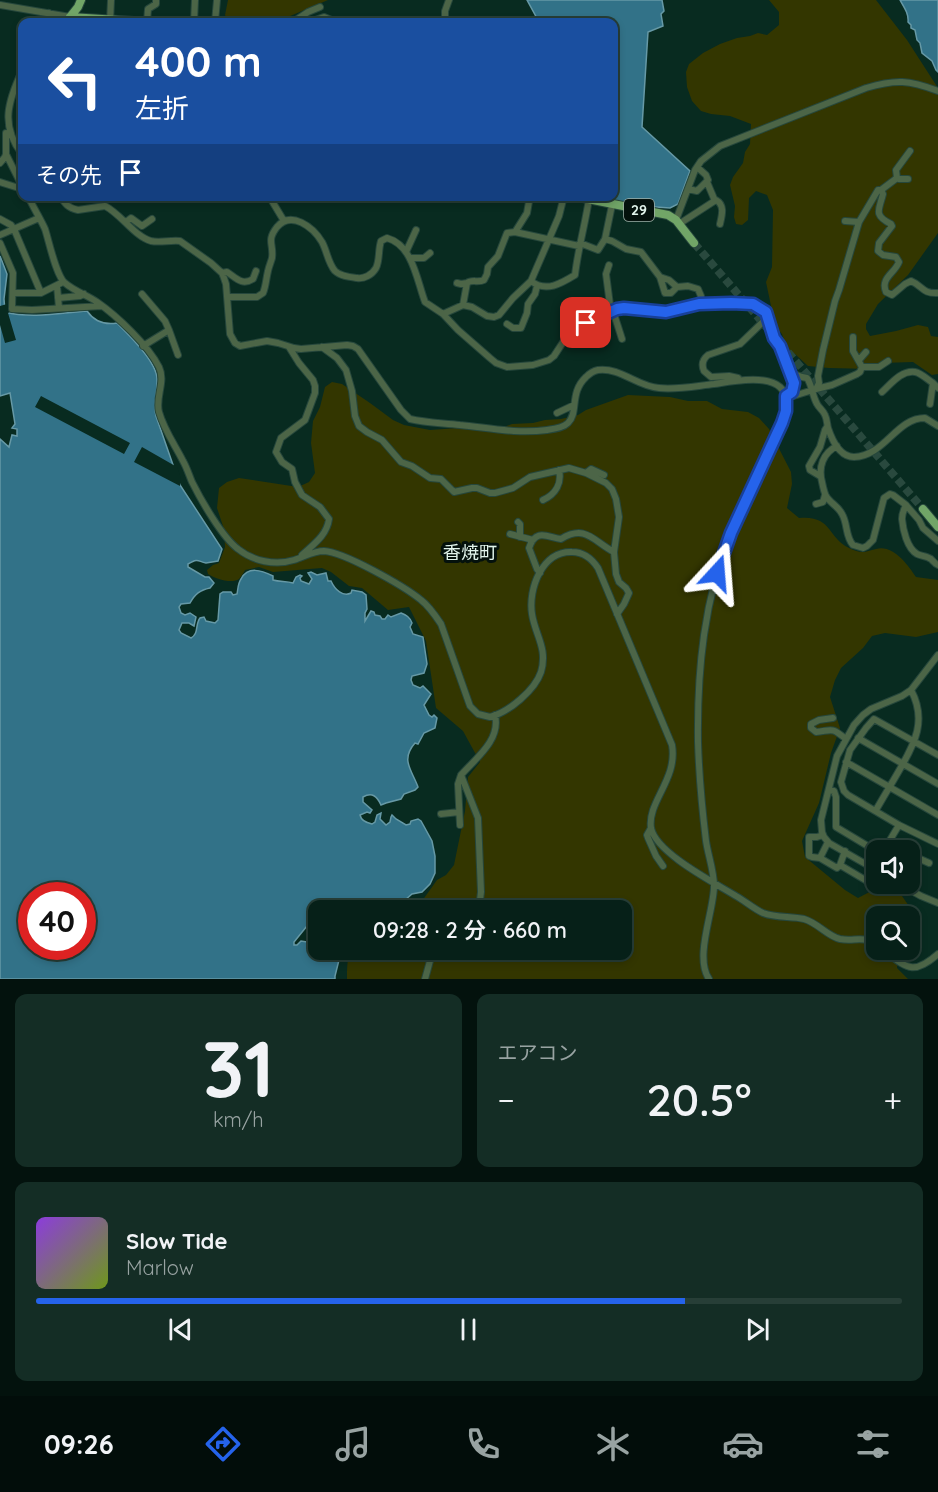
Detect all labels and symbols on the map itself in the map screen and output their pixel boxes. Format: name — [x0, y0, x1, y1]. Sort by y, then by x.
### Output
road number: 29 — [624, 199, 654, 221]
pin — [560, 297, 611, 348]
district label: 香焼町 — [443, 541, 497, 564]
position arrow — [685, 541, 749, 605]
speed limit sign: 40 — [18, 882, 96, 960]

